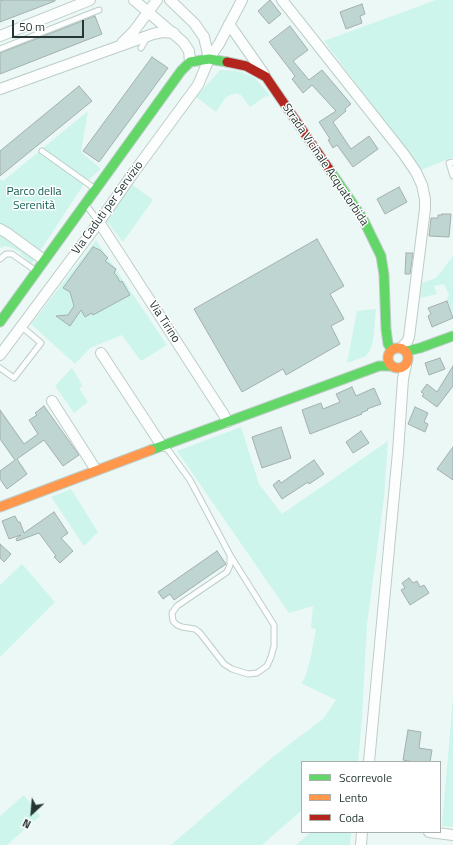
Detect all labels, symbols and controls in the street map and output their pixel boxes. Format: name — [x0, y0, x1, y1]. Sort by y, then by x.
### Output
scale bar — [14, 12, 86, 38]
text: 50 m — [19, 17, 45, 36]
street label: Strada Vicinale Acquatorbida — [279, 101, 371, 229]
street label: Via Caduti per Servizio — [69, 159, 147, 257]
park label: Parco della Serenità — [6, 185, 62, 213]
street label: Via Tirino — [145, 298, 183, 346]
legend — [301, 761, 441, 833]
text: Scorrevole — [339, 768, 392, 787]
text: Lento — [339, 788, 368, 807]
north arrow — [12, 793, 52, 833]
text: Coda — [339, 808, 364, 827]
text: N — [20, 815, 34, 833]

